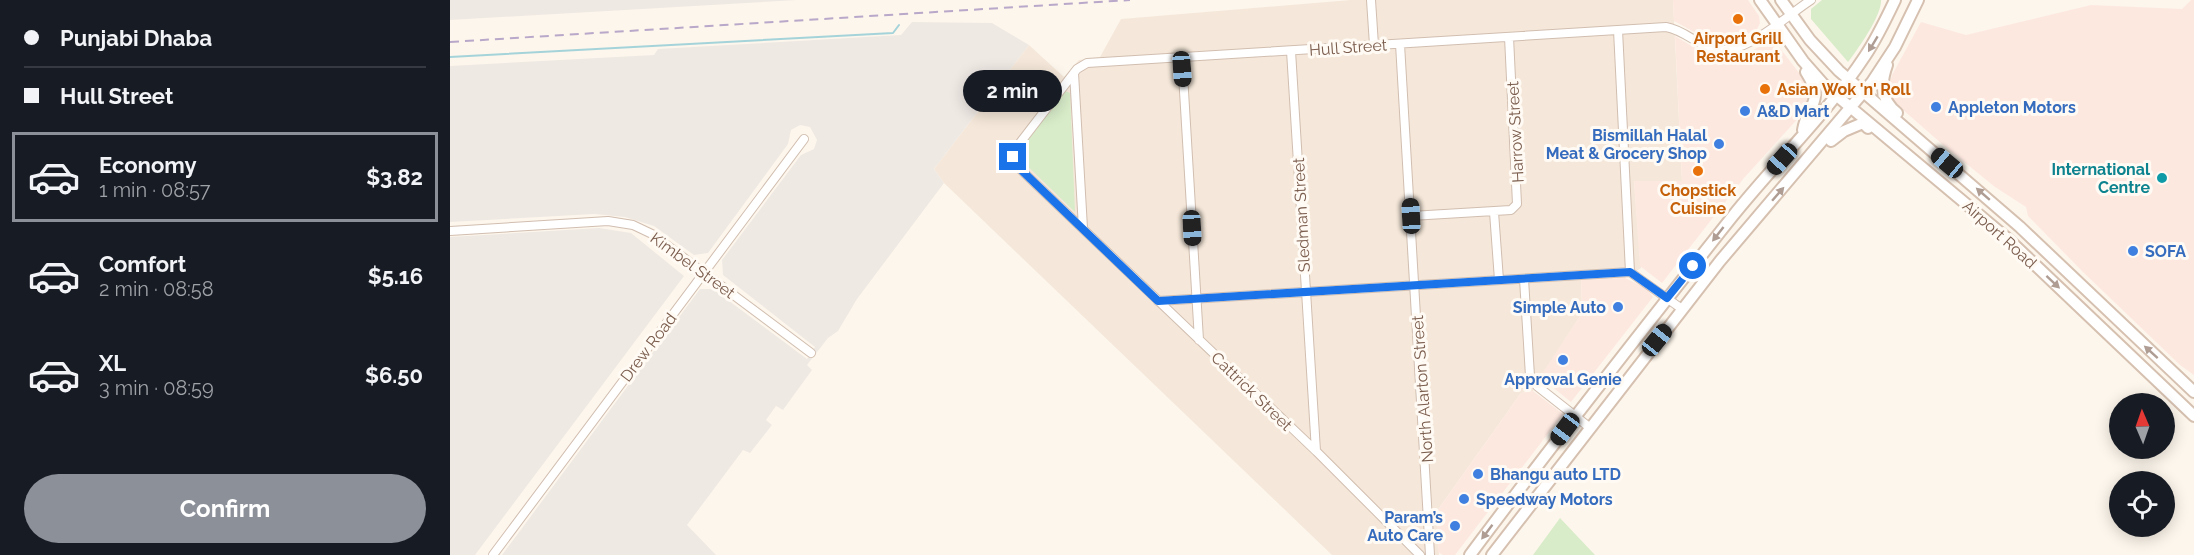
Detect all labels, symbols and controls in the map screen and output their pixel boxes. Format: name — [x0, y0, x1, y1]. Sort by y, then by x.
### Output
marker: Airport Grill Restaurant — [1731, 12, 1745, 26]
text: Punjabi Dhaba — [60, 25, 212, 51]
place label: Airport Grill Restaurant — [1693, 29, 1783, 66]
street label: Hull Street — [1308, 35, 1388, 60]
one-way arrow — [1867, 36, 1878, 52]
car — [1172, 50, 1192, 88]
callout: 2 min — [964, 70, 1062, 112]
text: 2 min — [987, 79, 1038, 103]
street label: Harrow Street — [1503, 80, 1528, 183]
place label: Asian Wok 'n' Roll — [1777, 80, 1911, 99]
marker: Asian Wok 'n' Roll — [1758, 82, 1772, 96]
text: Hull Street — [60, 83, 173, 109]
place label: Appleton Motors — [1948, 98, 2076, 117]
marker: Appleton Motors — [1929, 100, 1943, 114]
place label: A&D Mart — [1757, 102, 1829, 121]
marker: A&D Mart — [1738, 104, 1752, 118]
place label: Bismillah Halal Meat & Grocery Shop — [1546, 126, 1708, 163]
marker: Bismillah Halal Meat & Grocery Shop — [1712, 137, 1726, 151]
car — [1763, 140, 1801, 178]
route end — [999, 143, 1026, 170]
car — [1927, 145, 1967, 181]
icon: car — [27, 150, 81, 204]
text: Economy — [99, 152, 197, 178]
street label: Sledman Street — [1289, 157, 1314, 273]
place label: International Centre — [2051, 160, 2151, 197]
text: $3.82 — [366, 164, 423, 190]
marker: Chopstick Cuisine — [1691, 164, 1705, 178]
marker: International Centre — [2155, 171, 2169, 185]
text: 1 min · 08:57 — [99, 178, 210, 202]
place label: Chopstick Cuisine — [1660, 181, 1736, 218]
one-way arrow — [1771, 186, 1784, 202]
one-way arrow — [1976, 188, 1991, 201]
street label: Airport Road — [1959, 196, 2041, 272]
car — [1401, 198, 1421, 234]
car — [1182, 210, 1202, 246]
one-way arrow — [1712, 226, 1725, 242]
street label: Kimbel Street — [647, 228, 739, 303]
place label: SOFA — [2145, 242, 2186, 261]
marker: SOFA — [2126, 244, 2140, 258]
icon: car — [27, 249, 81, 303]
text: Comfort — [99, 251, 186, 277]
route start — [1679, 252, 1706, 279]
text: $5.16 — [368, 263, 423, 289]
one-way arrow — [2046, 275, 2061, 289]
text: 2 min · 08:58 — [99, 277, 214, 301]
place label: Simple Auto — [1513, 298, 1606, 317]
marker: Simple Auto — [1611, 300, 1625, 314]
street label: Drew Road — [616, 309, 680, 385]
street label: North Alarton Street — [1408, 314, 1437, 463]
car — [1639, 320, 1675, 360]
one-way arrow — [2144, 345, 2159, 359]
icon: car — [27, 348, 81, 402]
street label: Cattrick Street — [1207, 348, 1297, 435]
text: XL — [99, 350, 126, 376]
marker: Approval Genie — [1556, 353, 1570, 367]
text: $6.50 — [365, 362, 423, 388]
place label: Approval Genie — [1504, 370, 1622, 389]
text: 3 min · 08:59 — [99, 376, 214, 400]
north arrow — [2109, 393, 2175, 459]
map controls — [2109, 393, 2175, 537]
car — [1547, 409, 1583, 449]
place label: Bhangu auto LTD — [1490, 465, 1621, 484]
marker: Bhangu auto LTD — [1471, 467, 1485, 481]
button: locate — [2109, 471, 2175, 537]
button: Confirm — [24, 474, 426, 543]
place label: Speedway Motors — [1476, 490, 1613, 509]
marker: Speedway Motors — [1457, 492, 1471, 506]
place label: Param’s Auto Care — [1367, 508, 1443, 545]
marker: Param’s Auto Care — [1448, 519, 1462, 533]
one-way arrow — [1481, 524, 1493, 540]

